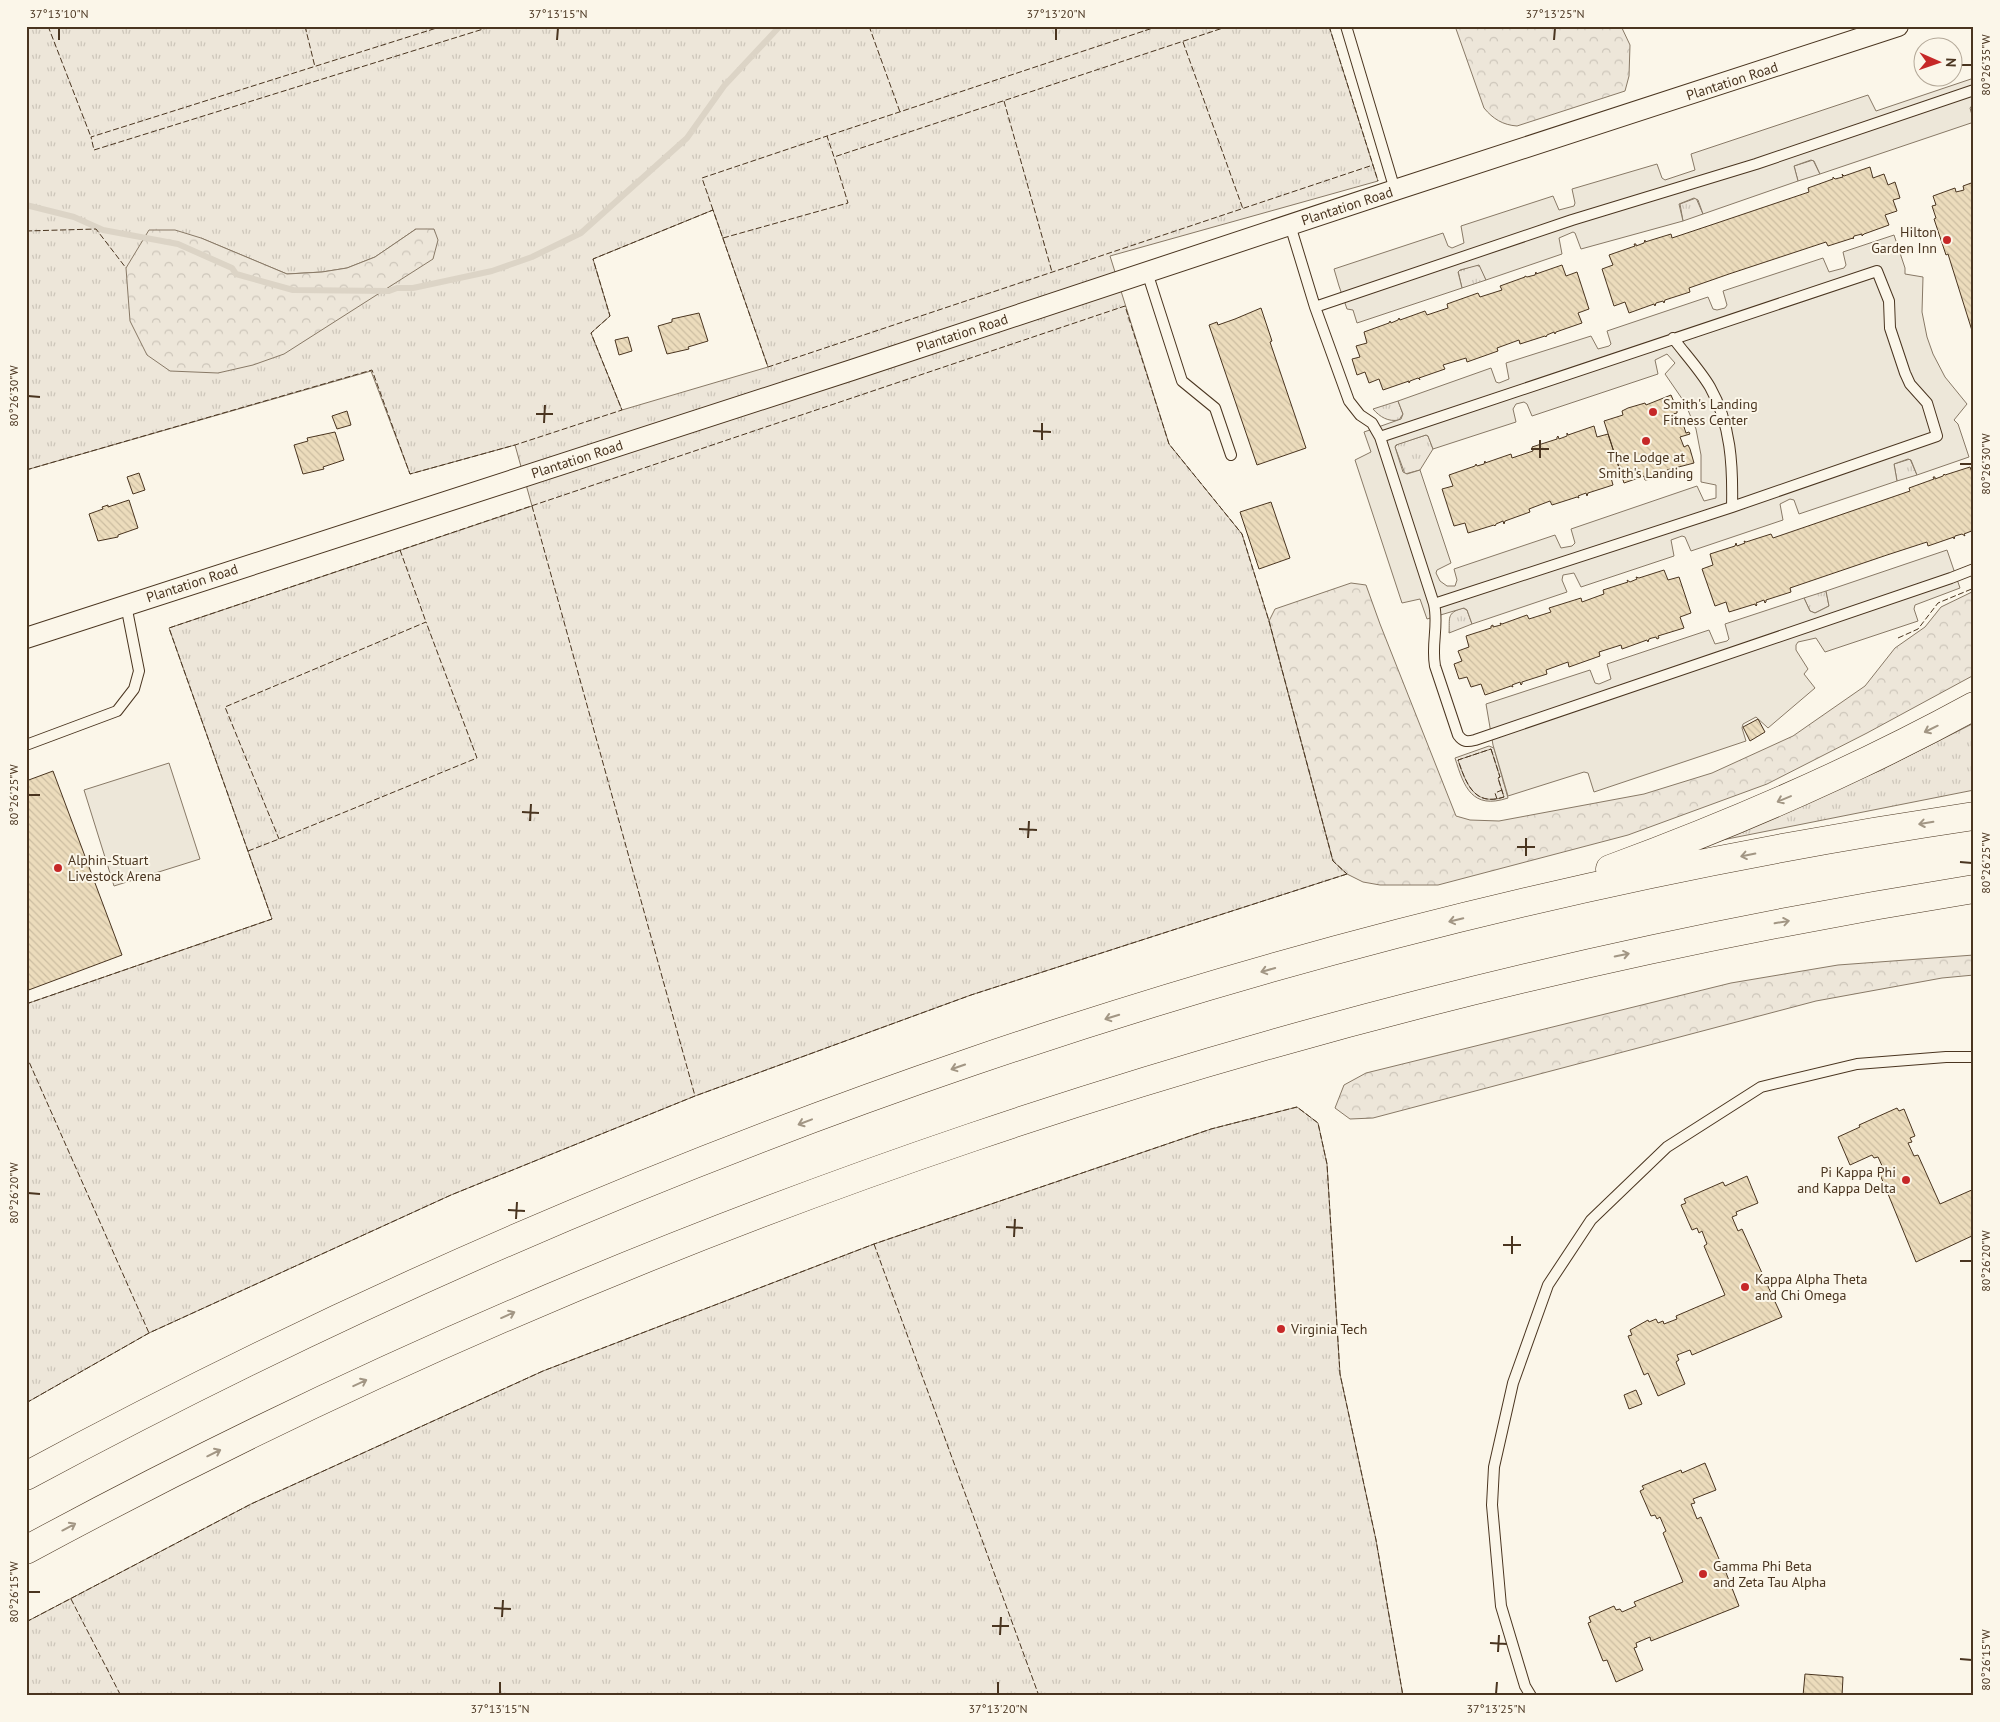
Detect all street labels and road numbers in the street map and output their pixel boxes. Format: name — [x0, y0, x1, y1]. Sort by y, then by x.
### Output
street label: Plantation Road — [1684, 58, 1780, 104]
street label: Plantation Road — [1299, 183, 1395, 229]
street label: Plantation Road — [914, 310, 1010, 356]
street label: Plantation Road — [529, 436, 625, 482]
street label: Plantation Road — [144, 560, 240, 606]

